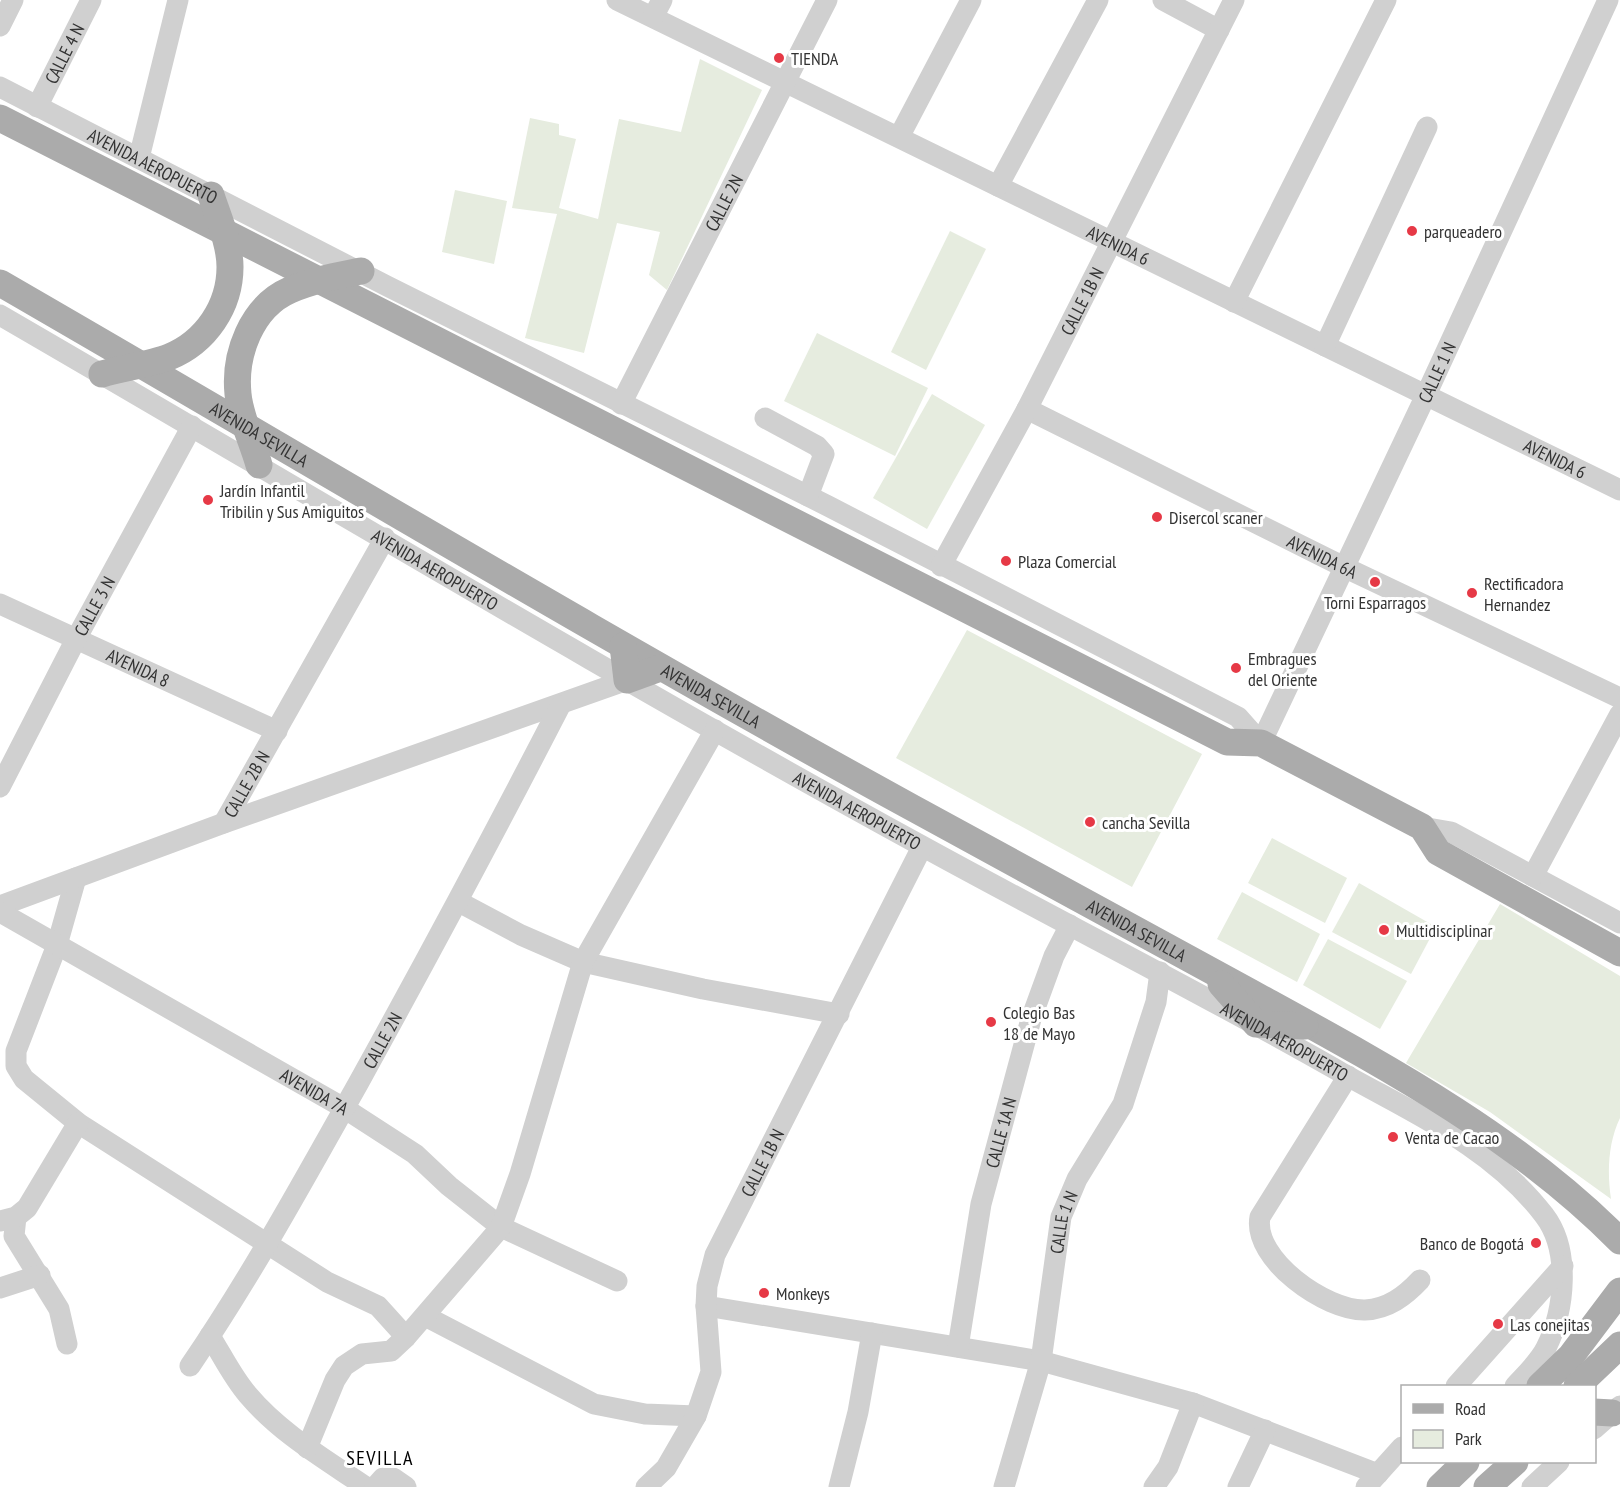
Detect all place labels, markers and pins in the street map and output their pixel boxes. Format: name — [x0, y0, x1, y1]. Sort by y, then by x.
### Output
place label: TIENDA — [791, 47, 839, 70]
marker: TIENDA — [772, 51, 786, 65]
place label: parqueadero — [1424, 220, 1502, 243]
marker: parqueadero — [1405, 224, 1419, 238]
place label: Jardín Infantil Tribilin y Sus Amiguitos — [219, 479, 364, 523]
marker: Jardín Infantil Tribilin y Sus Amiguitos — [201, 493, 215, 507]
place label: Disercol scaner — [1169, 506, 1263, 529]
marker: Disercol scaner — [1150, 510, 1164, 524]
place label: Plaza Comercial — [1018, 550, 1117, 573]
marker: Plaza Comercial — [999, 554, 1013, 568]
place label: Rectificadora Hernandez — [1484, 572, 1564, 616]
marker: Torni Esparragos — [1368, 575, 1382, 589]
marker: Rectificadora Hernandez — [1465, 586, 1479, 600]
place label: Torni Esparragos — [1324, 591, 1426, 614]
place label: Embragues del Oriente — [1248, 647, 1318, 691]
marker: Embragues del Oriente — [1229, 661, 1243, 675]
place label: cancha Sevilla — [1102, 811, 1190, 834]
marker: cancha Sevilla — [1083, 815, 1097, 829]
place label: Multidisciplinar — [1396, 919, 1492, 942]
marker: Multidisciplinar — [1377, 923, 1391, 937]
place label: Colegio Bas 18 de Mayo — [1003, 1001, 1075, 1045]
marker: Colegio Bas 18 de Mayo — [984, 1015, 998, 1029]
place label: Venta de Cacao — [1404, 1126, 1500, 1149]
marker: Venta de Cacao — [1386, 1130, 1400, 1144]
place label: Banco de Bogotá — [1420, 1232, 1524, 1255]
marker: Banco de Bogotá — [1529, 1236, 1543, 1250]
place label: Monkeys — [776, 1282, 830, 1305]
marker: Monkeys — [757, 1286, 771, 1300]
place label: Las conejitas — [1510, 1313, 1590, 1336]
marker: Las conejitas — [1491, 1317, 1505, 1331]

